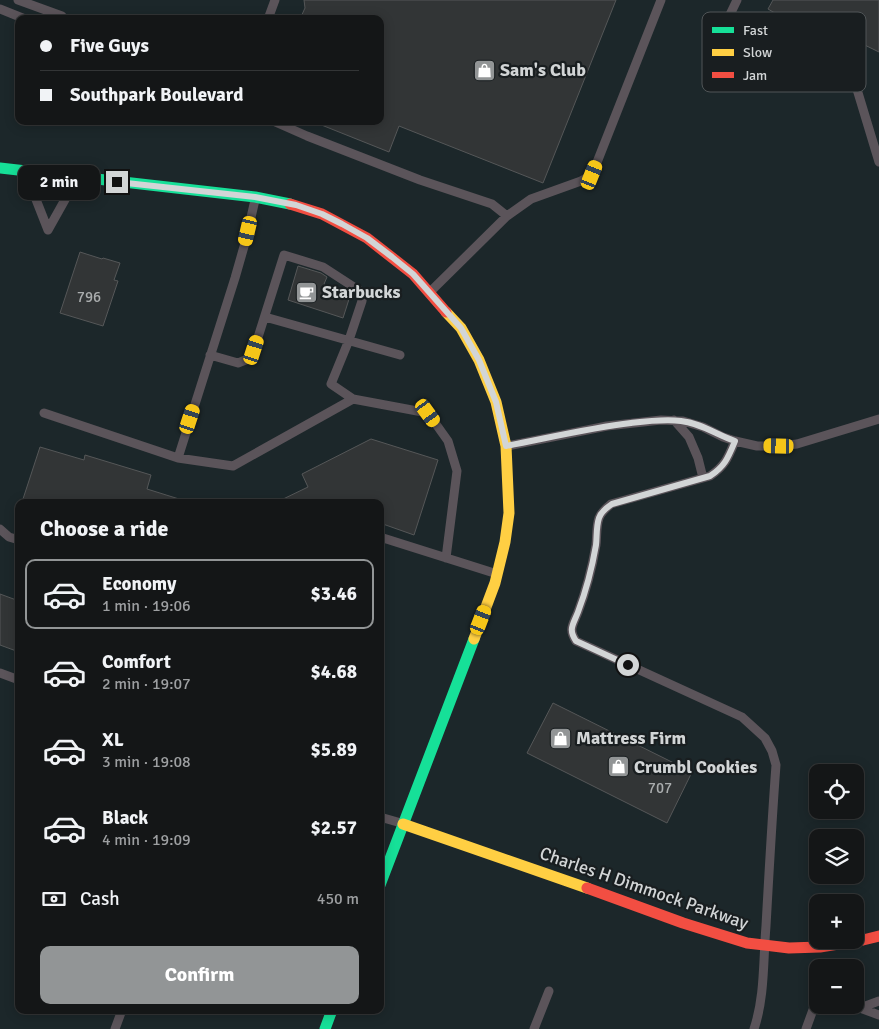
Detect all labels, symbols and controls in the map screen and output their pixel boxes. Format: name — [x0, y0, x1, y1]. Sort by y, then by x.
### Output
legend — [702, 12, 866, 92]
text: Fast — [743, 22, 768, 39]
text: Five Guys — [70, 34, 149, 58]
text: Slow — [743, 44, 772, 61]
shop icon: Sam's Club — [472, 58, 496, 82]
place label: Sam's Club — [500, 59, 586, 81]
text: Jam — [743, 67, 767, 84]
text: Southpark Boulevard — [70, 83, 243, 107]
car — [579, 158, 604, 192]
callout: 2 min — [17, 164, 100, 200]
route end — [106, 171, 128, 193]
text: 2 min — [40, 172, 78, 192]
car — [237, 215, 258, 247]
cafe icon: Starbucks — [294, 280, 318, 304]
place label: Starbucks — [322, 281, 401, 303]
house number: 796 — [77, 288, 101, 306]
car — [242, 333, 265, 367]
car — [413, 396, 442, 430]
car — [178, 402, 201, 436]
car — [763, 438, 794, 454]
text: Choose a ride — [40, 515, 168, 542]
icon: car — [42, 572, 87, 617]
text: Economy — [102, 572, 176, 596]
text: $3.46 — [311, 582, 357, 606]
text: 1 min · 19:06 — [102, 596, 191, 616]
car — [468, 603, 493, 637]
icon: car — [42, 650, 87, 695]
text: Comfort — [102, 650, 171, 674]
route start — [617, 654, 639, 676]
text: $4.68 — [311, 660, 357, 684]
text: 2 min · 19:07 — [102, 674, 191, 694]
shop icon: Mattress Firm — [548, 726, 572, 750]
place label: Mattress Firm — [576, 727, 686, 749]
icon: car — [42, 728, 87, 773]
text: XL — [102, 728, 124, 752]
text: $5.89 — [311, 738, 357, 762]
text: 3 min · 19:08 — [102, 752, 191, 772]
shop icon: Crumbl Cookies — [606, 755, 630, 779]
place label: Crumbl Cookies — [634, 756, 757, 778]
map controls — [809, 764, 864, 1014]
button: locate — [809, 764, 864, 819]
house number: 707 — [648, 779, 672, 797]
icon: car — [42, 806, 87, 851]
text: Black — [102, 806, 148, 830]
text: $2.57 — [311, 816, 357, 840]
button: layers — [809, 829, 864, 884]
text: 4 min · 19:09 — [102, 830, 191, 850]
street label: Charles H Dimmock Parkway — [537, 842, 752, 934]
icon: cash — [40, 885, 68, 913]
text: Cash — [80, 887, 120, 911]
text: 450 m — [317, 889, 359, 909]
button: + — [809, 894, 864, 949]
button: Confirm — [40, 946, 359, 1004]
button: − — [809, 959, 864, 1014]

